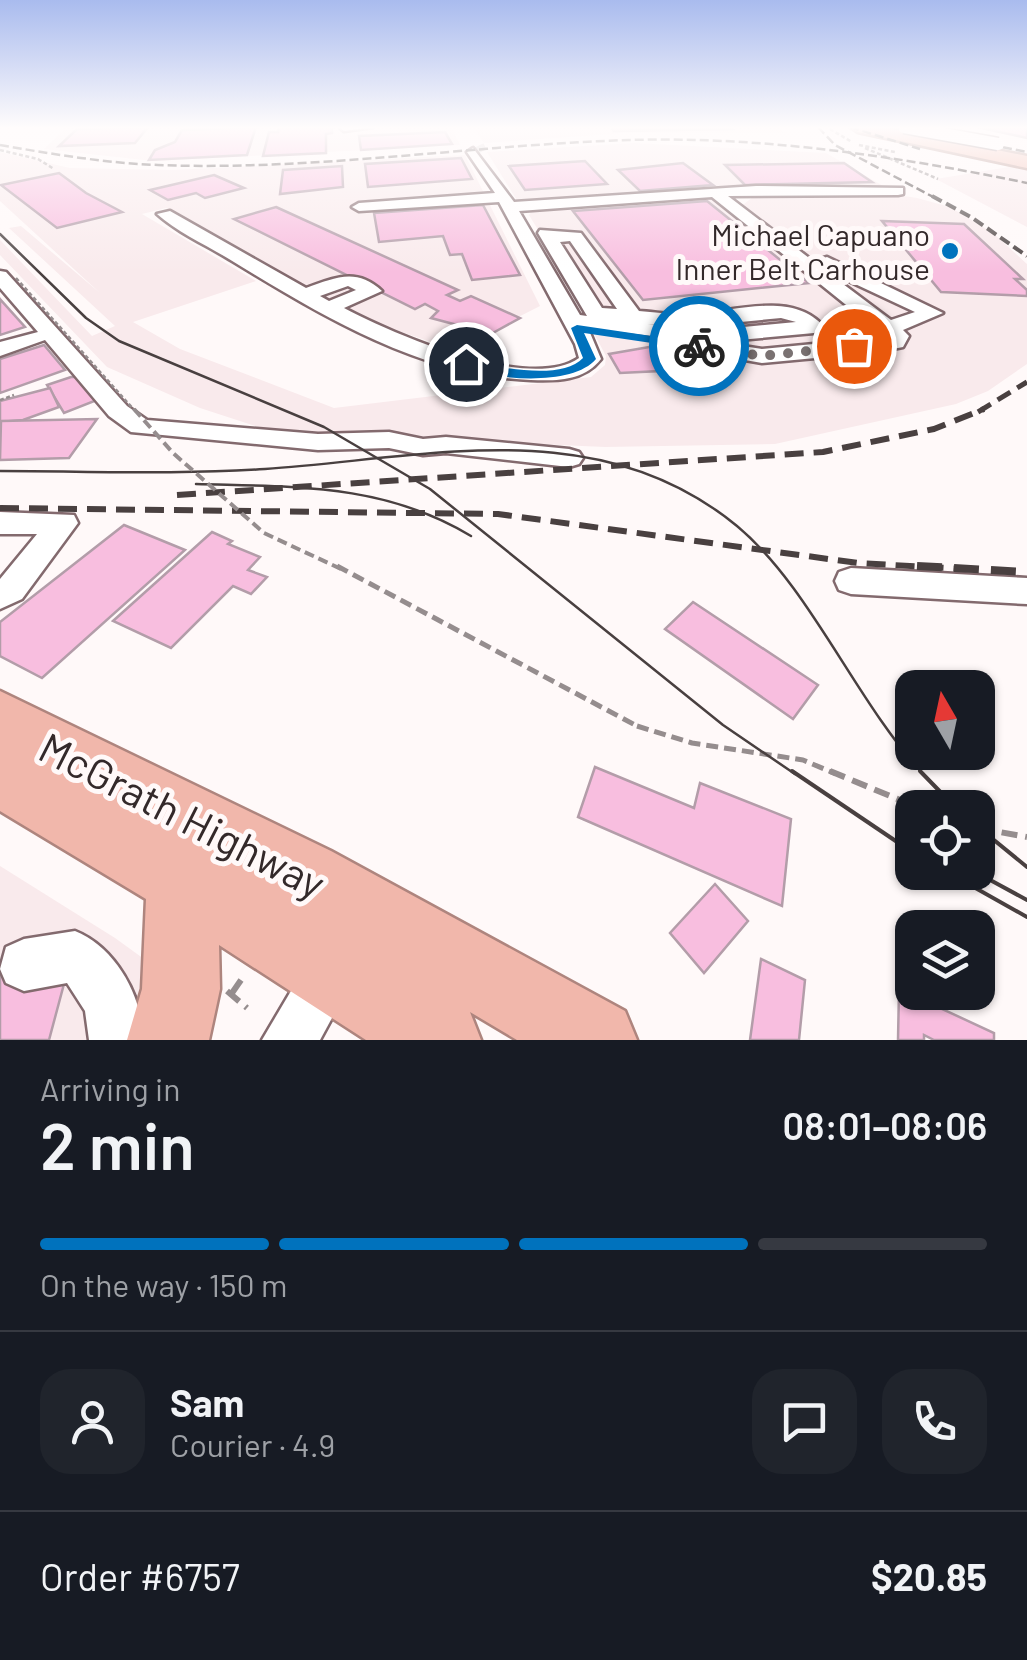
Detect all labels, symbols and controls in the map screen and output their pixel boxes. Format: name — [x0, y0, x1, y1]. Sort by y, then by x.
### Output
place label: Michael Capuano Inner Belt Carhouse — [676, 216, 930, 286]
marker: Michael Capuano Inner Belt Carhouse — [939, 240, 961, 262]
courier — [649, 296, 749, 396]
pin — [812, 304, 897, 389]
icon: bike — [672, 319, 727, 374]
icon: bag — [827, 319, 882, 374]
pin — [424, 322, 509, 407]
icon: home — [439, 337, 494, 392]
north arrow — [895, 670, 995, 770]
map controls — [895, 670, 995, 1010]
street label: McGrath Highway — [31, 721, 334, 908]
button: locate — [895, 790, 995, 890]
button: layers — [895, 910, 995, 1010]
text: Arriving in — [40, 1069, 180, 1107]
text: 08:01–08:06 — [783, 1102, 987, 1148]
text: 2 min — [40, 1105, 195, 1183]
text: On the way · 150 m — [40, 1265, 287, 1303]
button: person — [40, 1369, 145, 1474]
button: chat — [752, 1369, 857, 1474]
button: phone — [882, 1369, 987, 1474]
text: Sam — [170, 1379, 244, 1425]
text: Courier · 4.9 — [170, 1425, 335, 1463]
text: Order #6757 — [40, 1553, 240, 1599]
text: $20.85 — [871, 1553, 987, 1599]

